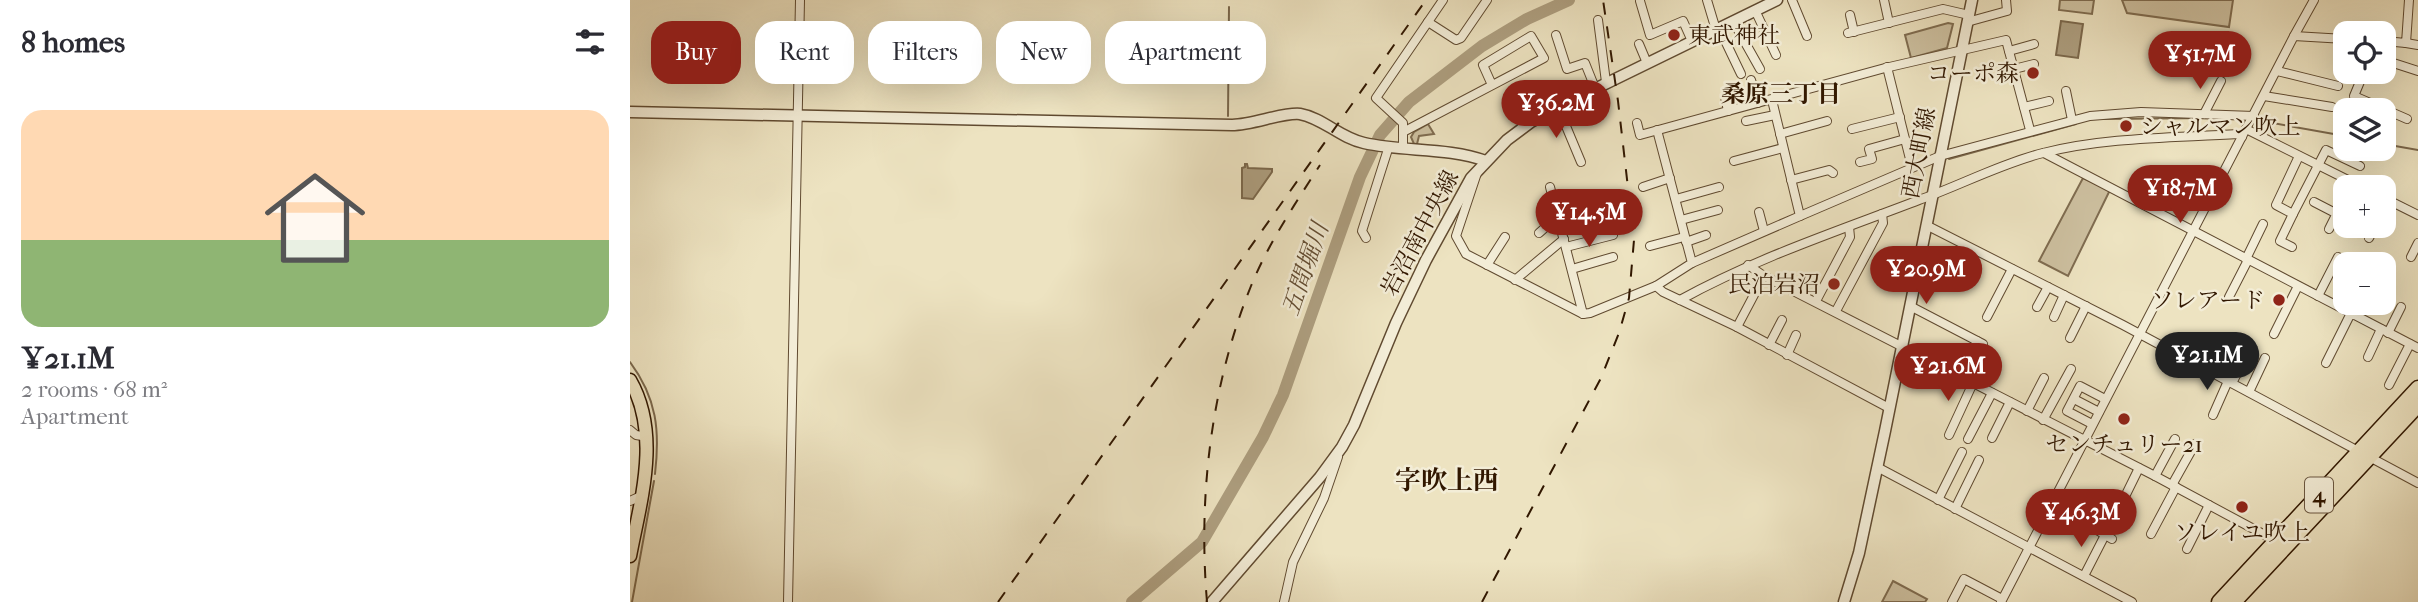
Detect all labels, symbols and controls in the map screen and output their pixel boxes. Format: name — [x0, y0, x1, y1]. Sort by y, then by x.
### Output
chip: Buy — [651, 21, 741, 84]
chip: Rent — [755, 21, 854, 84]
chip: Filters — [868, 21, 982, 84]
chip: New — [996, 21, 1091, 84]
chip: Apartment — [1105, 21, 1266, 84]
map controls — [2333, 21, 2396, 315]
button: locate — [2333, 21, 2396, 84]
place label: 東武神社 — [1688, 22, 1780, 49]
icon: filters — [571, 23, 609, 61]
text: 8 homes — [21, 25, 125, 60]
marker: 東武神社 — [1666, 27, 1682, 43]
pin: ¥51.7M — [2143, 32, 2257, 91]
text: ¥51.7M — [2164, 40, 2236, 67]
place label: コーポ森 — [1927, 60, 2019, 87]
marker: コーポ森 — [2025, 65, 2041, 81]
pin: ¥36.2M — [1499, 80, 1613, 140]
district label: 桑原三丁目 — [1721, 80, 1841, 108]
text: ¥36.2M — [1517, 89, 1595, 116]
button: layers — [2333, 98, 2396, 161]
street label: 西大町線 — [1897, 105, 1941, 201]
place label: シャルマン吹上 — [2140, 113, 2301, 140]
marker: シャルマン吹上 — [2118, 118, 2134, 134]
icon: home — [252, 155, 378, 281]
street label: 岩沼南中央線 — [1376, 166, 1464, 300]
pin: ¥18.7M — [2123, 166, 2237, 225]
text: ¥18.7M — [2144, 174, 2216, 201]
button: + — [2333, 175, 2396, 238]
pin: ¥14.5M — [1532, 190, 1646, 249]
text: ¥14.5M — [1552, 198, 1626, 225]
water label: 五間堀川 — [1276, 216, 1335, 319]
pin: ¥20.9M — [1869, 246, 1983, 306]
button: − — [2333, 252, 2396, 315]
text: ¥20.9M — [1886, 255, 1966, 282]
place label: 民泊岩沼 — [1728, 271, 1820, 298]
marker: 民泊岩沼 — [1826, 276, 1842, 292]
place label: ソレアード — [2151, 287, 2265, 314]
marker: ソレアード — [2271, 292, 2287, 308]
pin: ¥21.1M — [2150, 332, 2264, 392]
text: ¥21.1M — [21, 341, 114, 376]
text: ¥21.1M — [2171, 341, 2243, 368]
pin: ¥21.6M — [1891, 344, 2005, 403]
text: ¥21.6M — [1910, 352, 1986, 379]
text: 2 rooms · 68 m² — [21, 376, 167, 403]
text: Apartment — [21, 403, 129, 430]
marker: センチュリー21 — [2116, 411, 2132, 427]
place label: センチュリー21 — [2045, 431, 2203, 458]
district label: 字吹上西 — [1395, 465, 1499, 496]
road number: 4 — [2305, 477, 2333, 512]
pin: ¥46.3M — [2024, 490, 2138, 549]
text: ¥46.3M — [2042, 498, 2120, 525]
marker: ソレイユ吹上 — [2234, 499, 2250, 515]
place label: ソレイユ吹上 — [2174, 519, 2310, 546]

